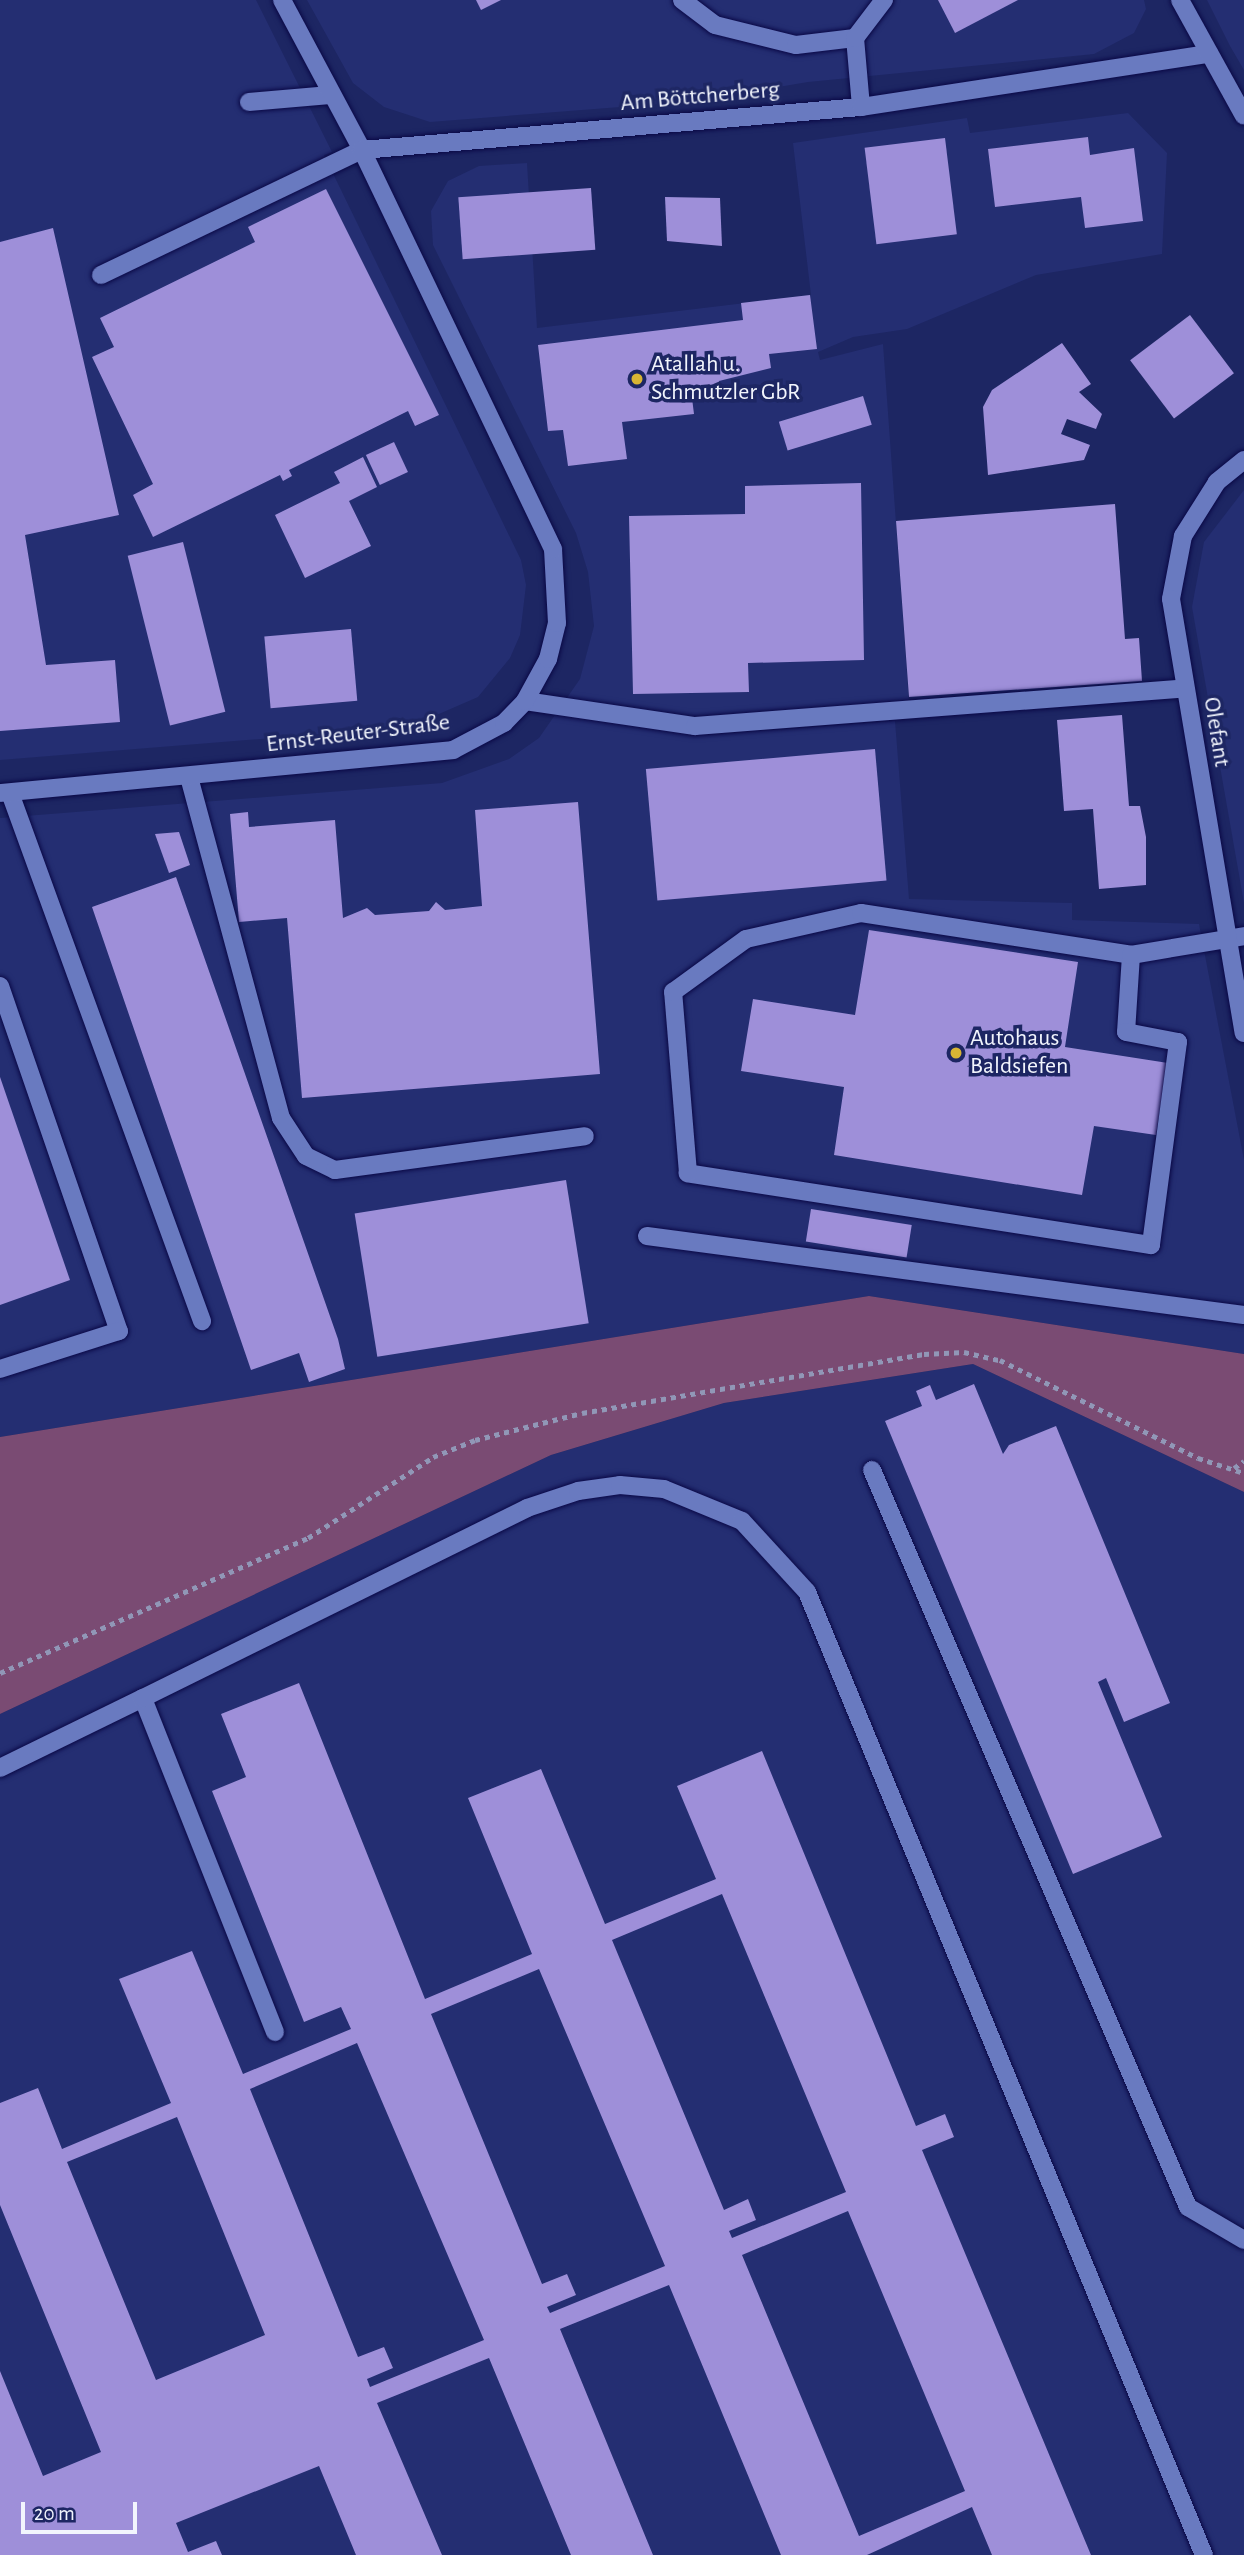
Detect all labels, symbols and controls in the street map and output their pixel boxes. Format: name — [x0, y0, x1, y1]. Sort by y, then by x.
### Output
street label: Am Böttcherberg — [619, 76, 781, 118]
place label: Atallah u. Schmutzler GbR — [651, 351, 800, 407]
marker: Atallah u. Schmutzler GbR — [629, 371, 645, 387]
street label: Olefant — [1196, 695, 1236, 769]
street label: Ernst-Reuter-Straße — [265, 708, 451, 760]
place label: Autohaus Baldsiefen — [970, 1025, 1068, 1081]
marker: Autohaus Baldsiefen — [948, 1045, 964, 1061]
scale bar — [24, 2488, 140, 2532]
text: 20 m — [34, 2503, 75, 2524]

